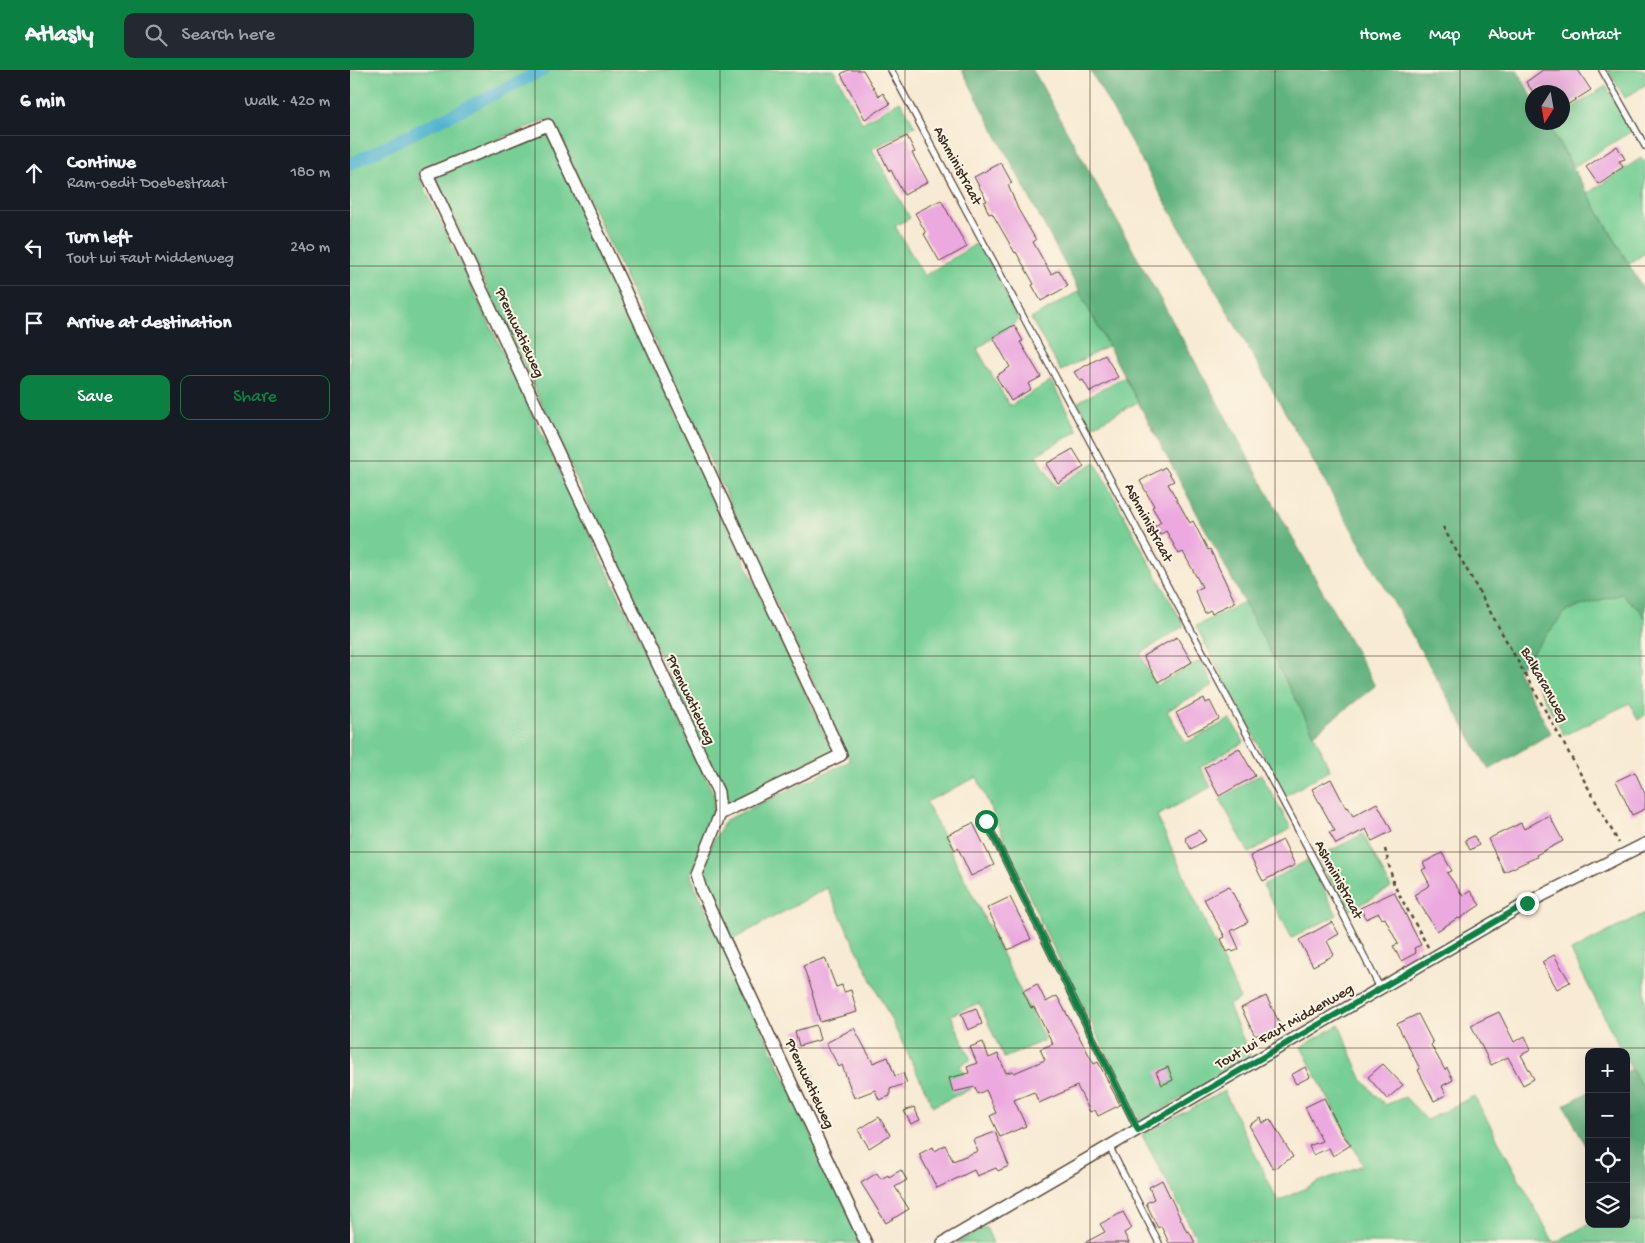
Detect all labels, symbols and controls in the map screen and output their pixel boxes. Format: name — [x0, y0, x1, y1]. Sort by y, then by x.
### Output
search box — [124, 13, 474, 58]
text: Atlasly — [25, 21, 94, 50]
icon: search — [142, 21, 170, 49]
text: Search here — [182, 24, 275, 47]
text: Home — [1359, 25, 1401, 46]
text: Map — [1429, 25, 1460, 46]
text: About — [1488, 25, 1534, 46]
text: Contact — [1562, 25, 1620, 46]
north arrow — [1525, 85, 1570, 130]
text: 6 min — [20, 90, 65, 115]
text: Walk · 420 m — [245, 93, 330, 112]
street label: Ashministraat — [929, 124, 986, 210]
text: Continue — [67, 152, 136, 175]
icon: ahead — [20, 159, 48, 187]
text: 180 m — [291, 164, 330, 183]
text: Ram-oedit Doebestraat — [67, 175, 226, 194]
text: Turn left — [67, 227, 131, 250]
icon: left — [20, 234, 48, 262]
text: 240 m — [290, 239, 330, 258]
text: Tout Lui Faut Middenweg — [67, 250, 234, 269]
street label: Premwatieweg — [490, 284, 548, 381]
icon: arrive — [20, 309, 48, 337]
text: Arrive at destination — [67, 312, 231, 335]
button: Save — [20, 375, 170, 420]
button: Share — [180, 375, 330, 420]
street label: Ashministraat — [1120, 481, 1177, 567]
street label: Balkaranweg — [1516, 643, 1572, 726]
street label: Premwatieweg — [661, 651, 719, 748]
route start — [975, 810, 998, 833]
street label: Ashministraat — [1310, 838, 1367, 924]
route end — [1516, 892, 1539, 915]
street label: Tout Lui Faut Middenweg — [1212, 980, 1357, 1074]
street label: Premwatieweg — [780, 1035, 838, 1132]
map controls — [1585, 1048, 1630, 1228]
button: + — [1585, 1048, 1630, 1093]
button: − — [1585, 1093, 1630, 1138]
button: locate — [1585, 1138, 1630, 1183]
button: layers — [1585, 1183, 1630, 1228]

